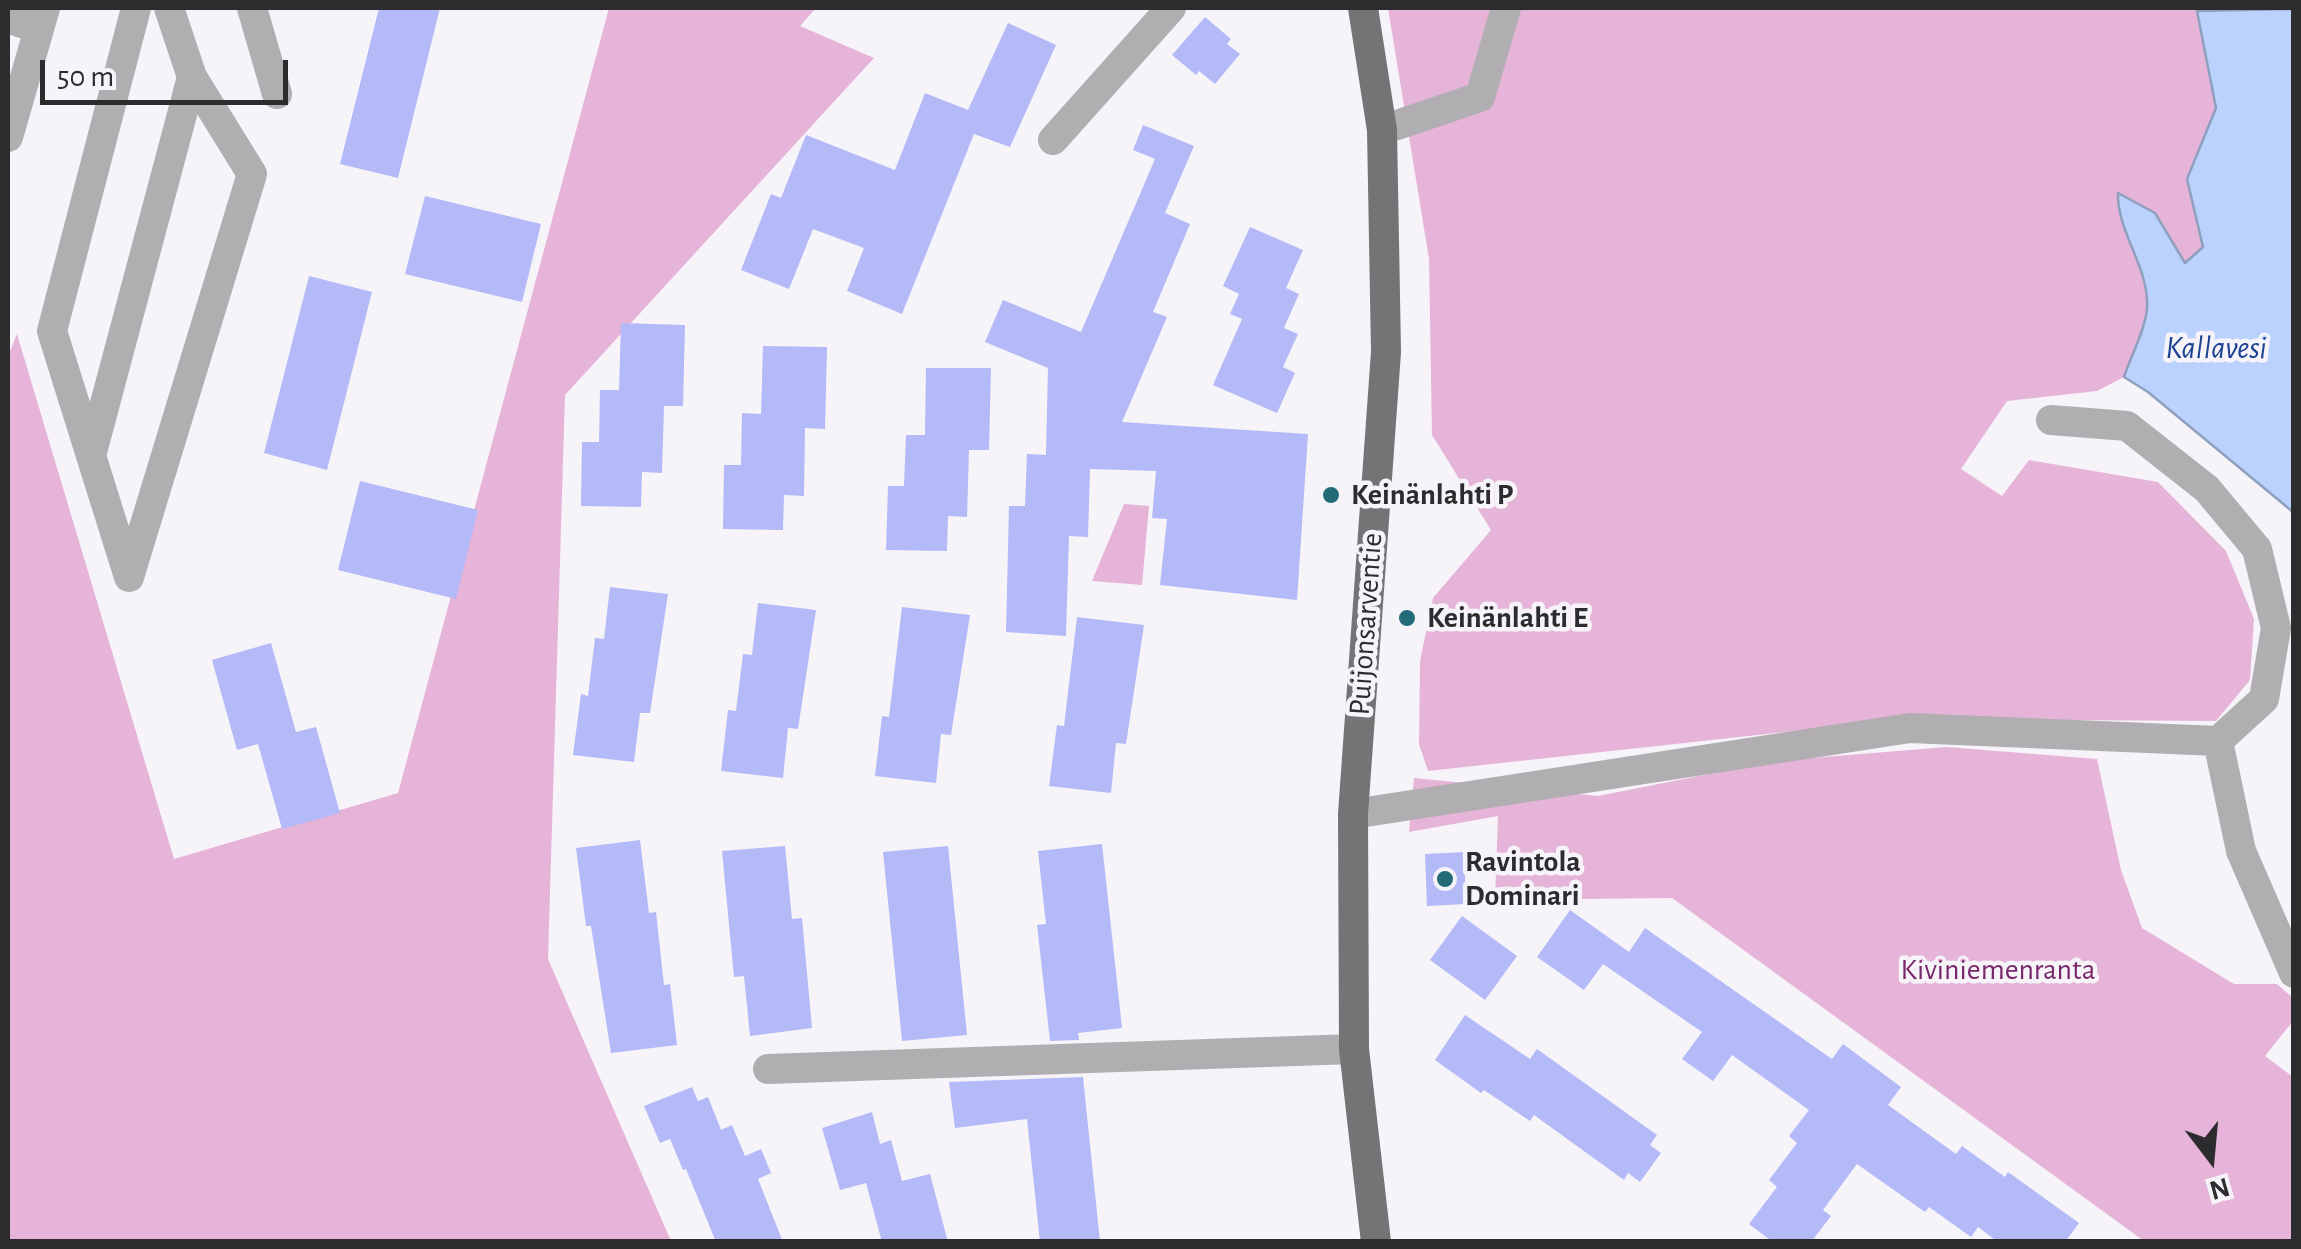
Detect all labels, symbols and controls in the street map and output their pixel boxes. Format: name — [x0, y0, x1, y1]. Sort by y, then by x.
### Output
scale bar — [45, 40, 292, 102]
text: 50 m — [57, 62, 114, 92]
water label: Kallavesi — [2165, 329, 2267, 367]
place label: Keinänlahti P — [1351, 477, 1513, 513]
marker: Keinänlahti P — [1320, 484, 1342, 506]
street label: Puijonsarventie — [1342, 532, 1390, 716]
place label: Keinänlahti E — [1427, 600, 1588, 636]
marker: Keinänlahti E — [1396, 607, 1418, 629]
place label: Ravintola Dominari — [1465, 844, 1581, 914]
marker: Ravintola Dominari — [1434, 868, 1456, 890]
park label: Kiviniemenranta — [1900, 952, 2096, 988]
north arrow — [2161, 1109, 2261, 1209]
text: N — [2206, 1172, 2232, 1204]

